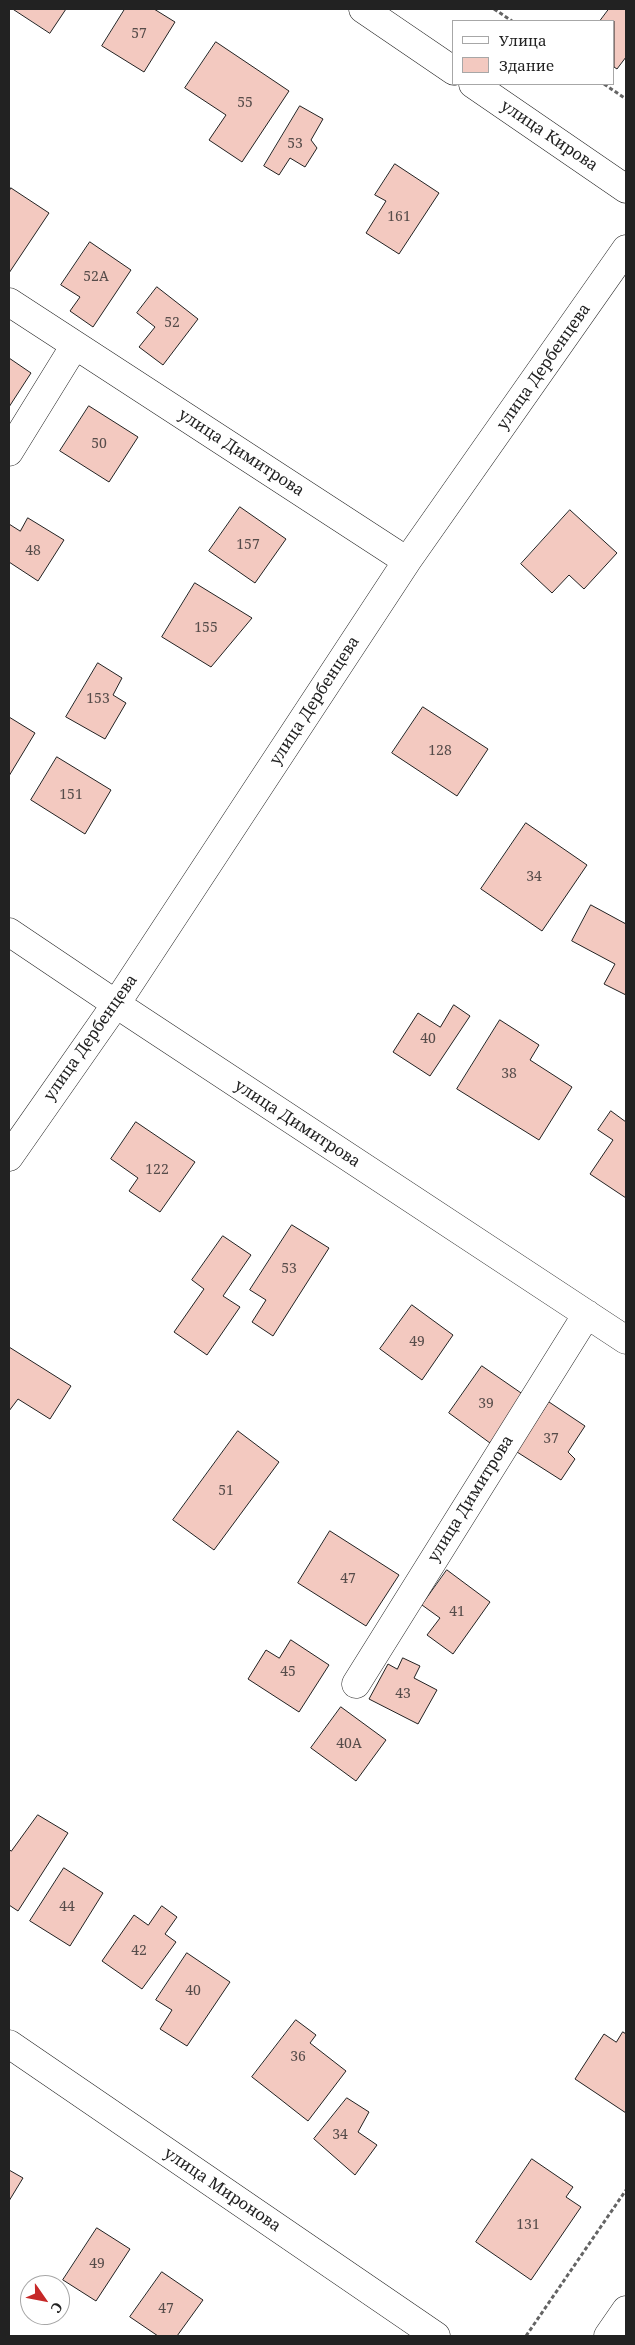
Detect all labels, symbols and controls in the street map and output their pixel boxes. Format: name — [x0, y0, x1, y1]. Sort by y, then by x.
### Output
legend — [452, 20, 615, 85]
house number: 57 — [131, 26, 147, 42]
text: Улица — [499, 30, 547, 50]
text: Здание — [499, 55, 554, 75]
house number: 55 — [237, 95, 253, 111]
street label: улица Кирова — [497, 96, 601, 176]
house number: 53 — [287, 136, 303, 152]
house number: 161 — [387, 209, 411, 225]
house number: 52А — [83, 269, 109, 285]
street label: улица Дербенцева — [493, 300, 595, 434]
house number: 52 — [164, 315, 180, 331]
street label: улица Димитрова — [175, 405, 307, 501]
house number: 50 — [91, 436, 107, 452]
house number: 157 — [236, 537, 260, 553]
house number: 48 — [25, 543, 41, 559]
house number: 155 — [194, 620, 218, 636]
street label: улица Дербенцева — [266, 633, 364, 769]
house number: 153 — [86, 691, 110, 707]
house number: 128 — [428, 743, 452, 759]
house number: 151 — [59, 787, 83, 803]
house number: 34 — [526, 869, 542, 885]
street label: улица Дербенцева — [40, 971, 142, 1105]
house number: 40 — [420, 1031, 436, 1047]
house number: 38 — [501, 1066, 517, 1082]
street label: улица Димитрова — [231, 1076, 363, 1172]
house number: 122 — [145, 1162, 169, 1178]
house number: 53 — [281, 1261, 297, 1277]
house number: 49 — [409, 1334, 425, 1350]
house number: 39 — [478, 1396, 494, 1412]
house number: 37 — [543, 1431, 559, 1447]
street label: улица Димитрова — [424, 1432, 518, 1566]
house number: 51 — [218, 1483, 234, 1499]
house number: 47 — [340, 1571, 356, 1587]
house number: 41 — [449, 1604, 465, 1620]
house number: 45 — [280, 1664, 296, 1680]
house number: 43 — [395, 1686, 411, 1702]
house number: 40А — [336, 1736, 362, 1752]
house number: 44 — [59, 1899, 75, 1915]
house number: 42 — [131, 1943, 147, 1959]
house number: 40 — [185, 1983, 201, 1999]
house number: 36 — [290, 2049, 306, 2065]
house number: 34 — [332, 2127, 348, 2143]
street label: улица Миронова — [160, 2144, 284, 2236]
house number: 131 — [516, 2217, 540, 2233]
house number: 49 — [89, 2256, 105, 2272]
north arrow — [20, 2275, 70, 2325]
text: С — [47, 2299, 68, 2317]
house number: 47 — [158, 2301, 174, 2317]

